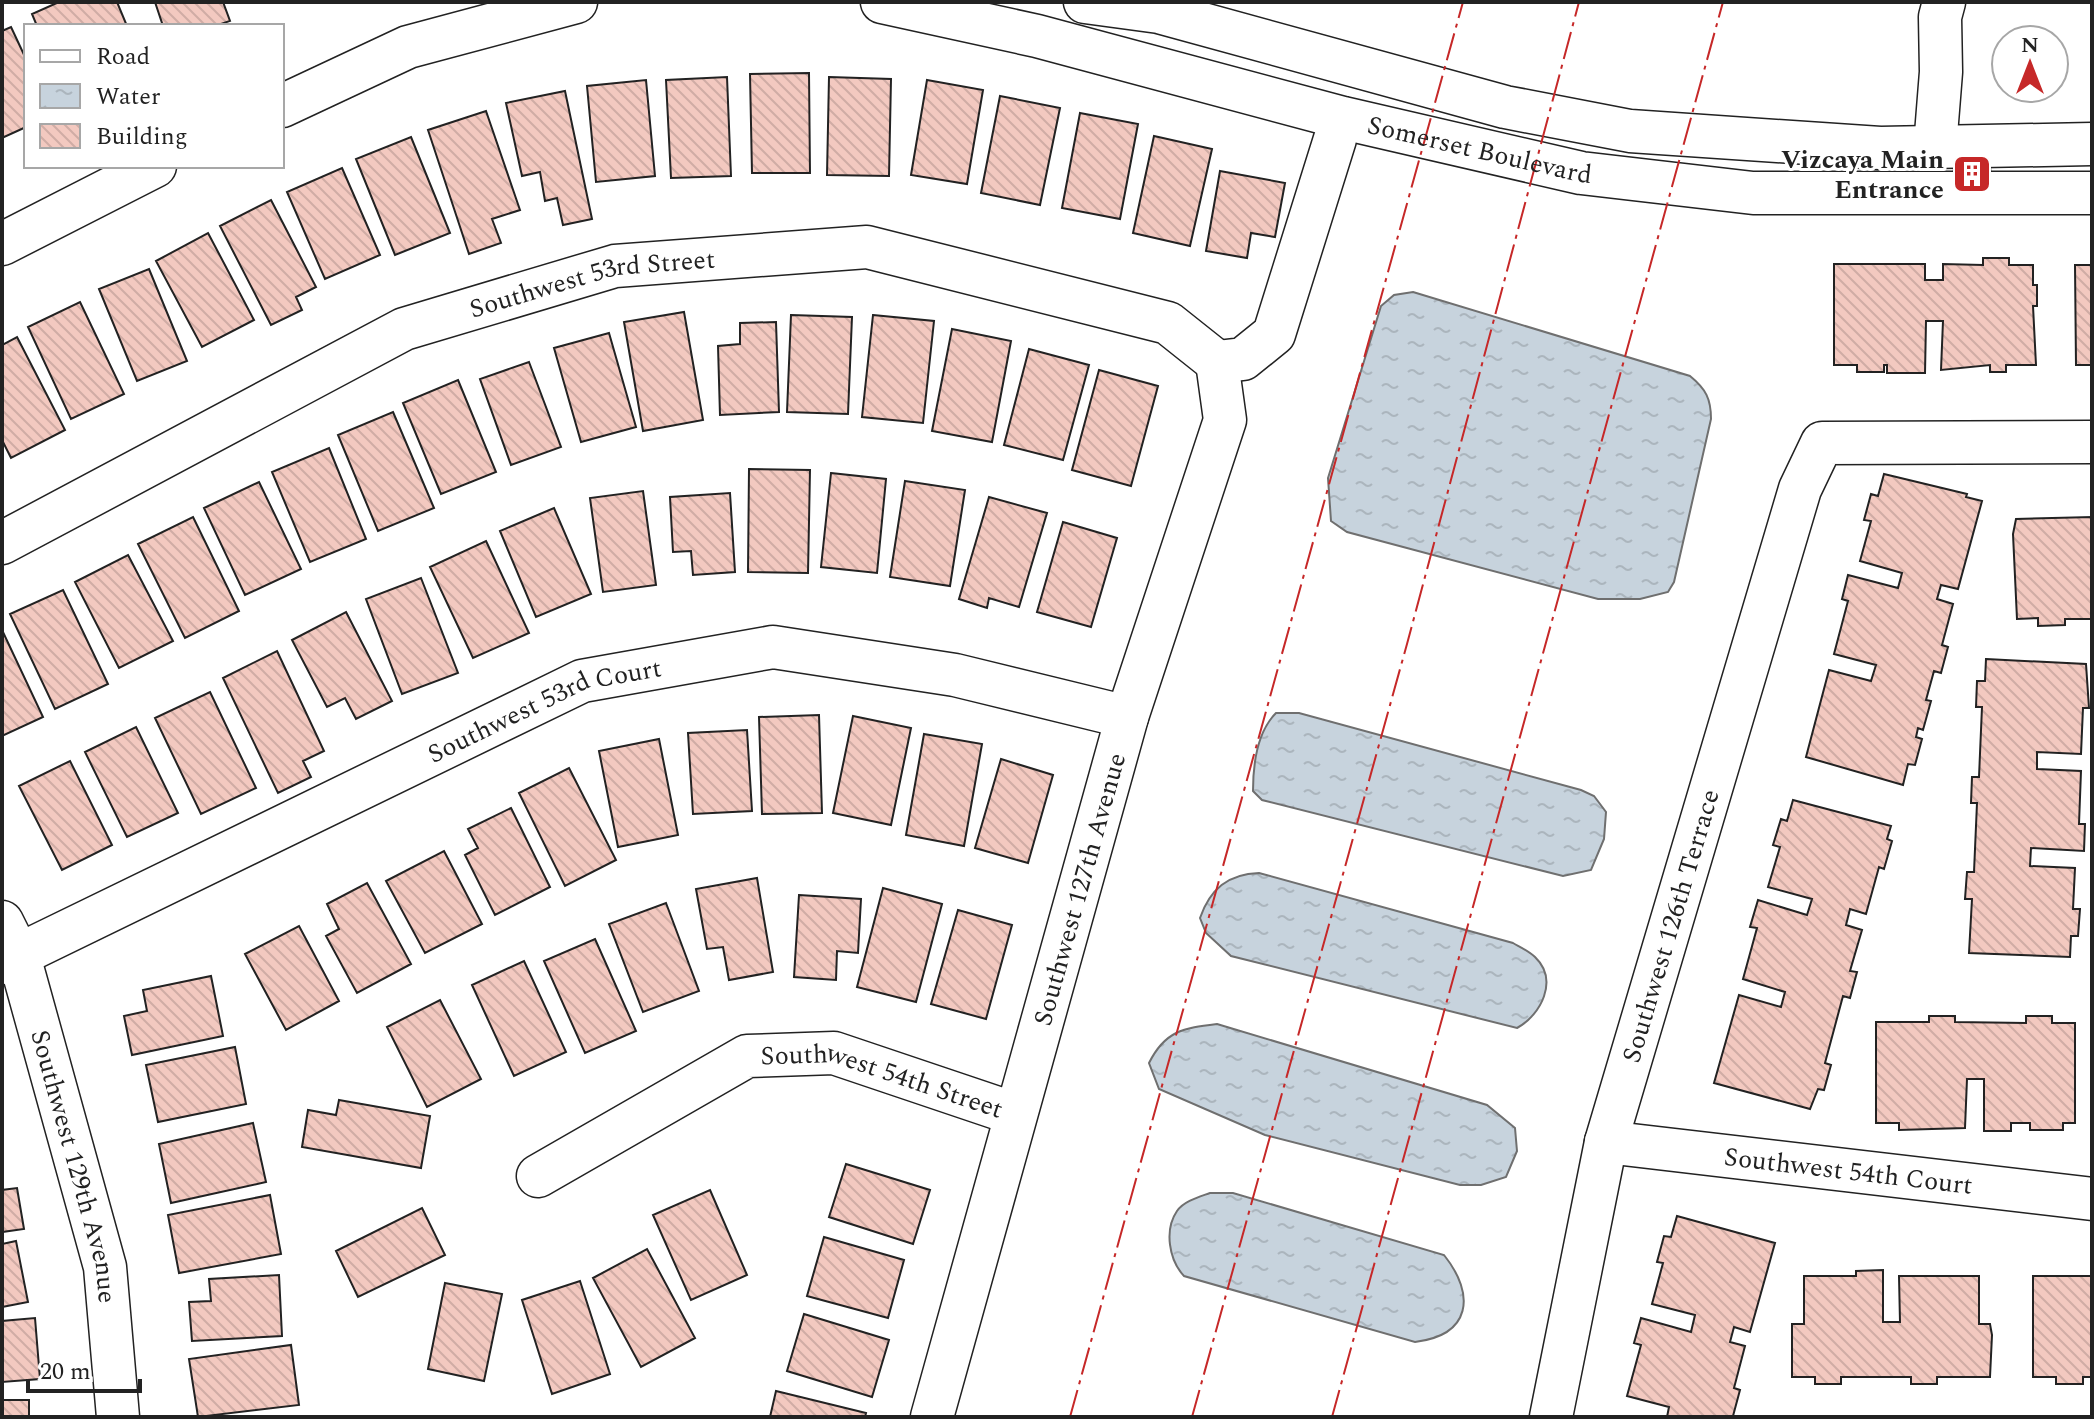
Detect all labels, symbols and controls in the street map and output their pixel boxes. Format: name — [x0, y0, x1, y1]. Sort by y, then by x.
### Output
legend — [24, 24, 284, 168]
north arrow — [1990, 24, 2070, 104]
text: N — [2021, 29, 2039, 62]
text: Road — [96, 39, 150, 75]
text: Water — [96, 79, 160, 115]
street label: Somerset Boulevard — [1363, 105, 1594, 195]
text: Building — [96, 119, 188, 155]
place label: Vizcaya Main Entrance — [1781, 140, 1944, 210]
building icon: Vizcaya Main Entrance — [1951, 153, 1993, 195]
street label: Southwest 53rd Street — [464, 240, 716, 329]
street label: Southwest 53rd Court — [421, 648, 665, 774]
street label: Southwest 127th Avenue — [1023, 748, 1137, 1030]
street label: Southwest 126th Terrace — [1612, 785, 1731, 1068]
street label: Southwest 129th Avenue — [19, 1025, 127, 1305]
street label: Southwest 54th Street — [760, 1033, 1008, 1130]
street label: Southwest 54th Court — [1722, 1137, 1975, 1206]
scale bar — [28, 1343, 140, 1393]
text: 20 m — [40, 1354, 91, 1390]

